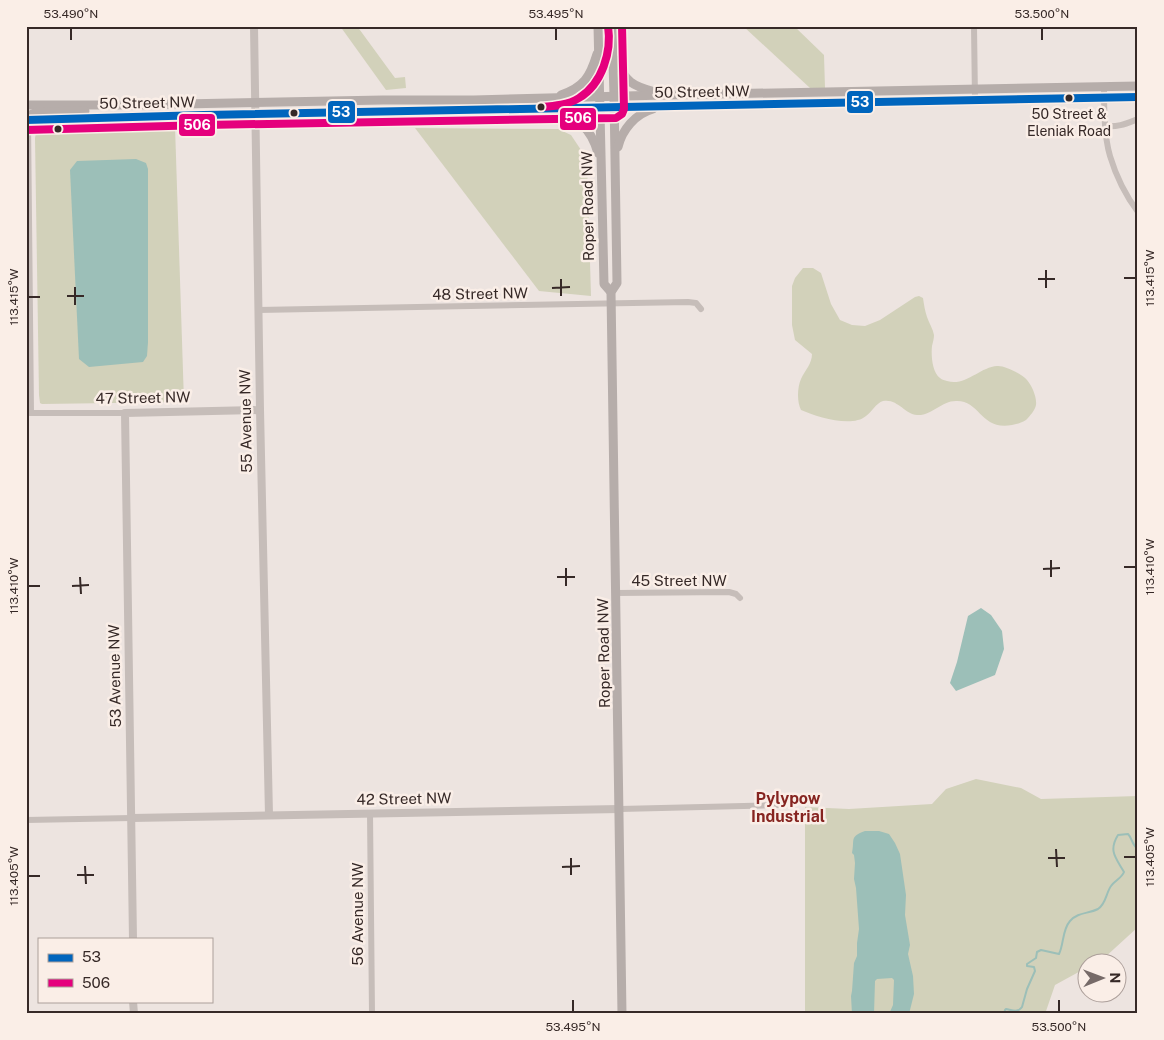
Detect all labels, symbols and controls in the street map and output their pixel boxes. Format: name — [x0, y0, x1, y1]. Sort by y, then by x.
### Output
text: 53.490°N — [44, 7, 98, 21]
text: 53.495°N — [528, 7, 584, 21]
text: 53.500°N — [1015, 7, 1069, 21]
street label: 50 Street NW — [654, 82, 750, 101]
line badge: 53 — [846, 90, 874, 114]
street label: 50 Street NW — [99, 93, 195, 112]
marker: 50 Street & Eleniak Road — [1064, 93, 1074, 103]
text: 53 — [851, 94, 869, 110]
line badge: 53 — [327, 100, 356, 124]
unlabelled marker — [536, 102, 546, 112]
text: 53 — [332, 104, 350, 120]
place label: 50 Street & Eleniak Road — [1027, 106, 1111, 139]
line badge: 506 — [559, 107, 597, 131]
unlabelled marker — [289, 108, 299, 118]
text: 506 — [564, 110, 592, 126]
line badge: 506 — [178, 113, 216, 137]
text: 506 — [183, 117, 211, 133]
unlabelled marker — [53, 124, 63, 134]
street label: Roper Road NW — [578, 151, 597, 261]
text: 113.415°W — [1143, 249, 1157, 307]
text: 113.415°W — [7, 268, 21, 326]
street label: 48 Street NW — [432, 284, 528, 303]
street label: 55 Avenue NW — [236, 369, 255, 473]
street label: 47 Street NW — [95, 388, 191, 407]
text: 113.410°W — [1143, 538, 1157, 595]
text: 113.410°W — [7, 557, 21, 614]
street label: 45 Street NW — [631, 572, 727, 589]
street label: Roper Road NW — [594, 598, 613, 708]
street label: 53 Avenue NW — [105, 624, 124, 728]
street label: 42 Street NW — [356, 789, 452, 808]
district label: Pylypow Industrial — [751, 789, 825, 826]
text: 113.405°W — [1143, 827, 1157, 887]
text: 113.405°W — [7, 846, 21, 906]
street label: 56 Avenue NW — [349, 862, 366, 966]
legend — [38, 938, 212, 1002]
text: 53 — [82, 948, 101, 965]
north arrow — [1076, 952, 1126, 1002]
text: N — [1107, 972, 1123, 983]
text: 506 — [82, 974, 110, 991]
text: 53.495°N — [545, 1020, 601, 1034]
text: 53.500°N — [1032, 1020, 1086, 1034]

